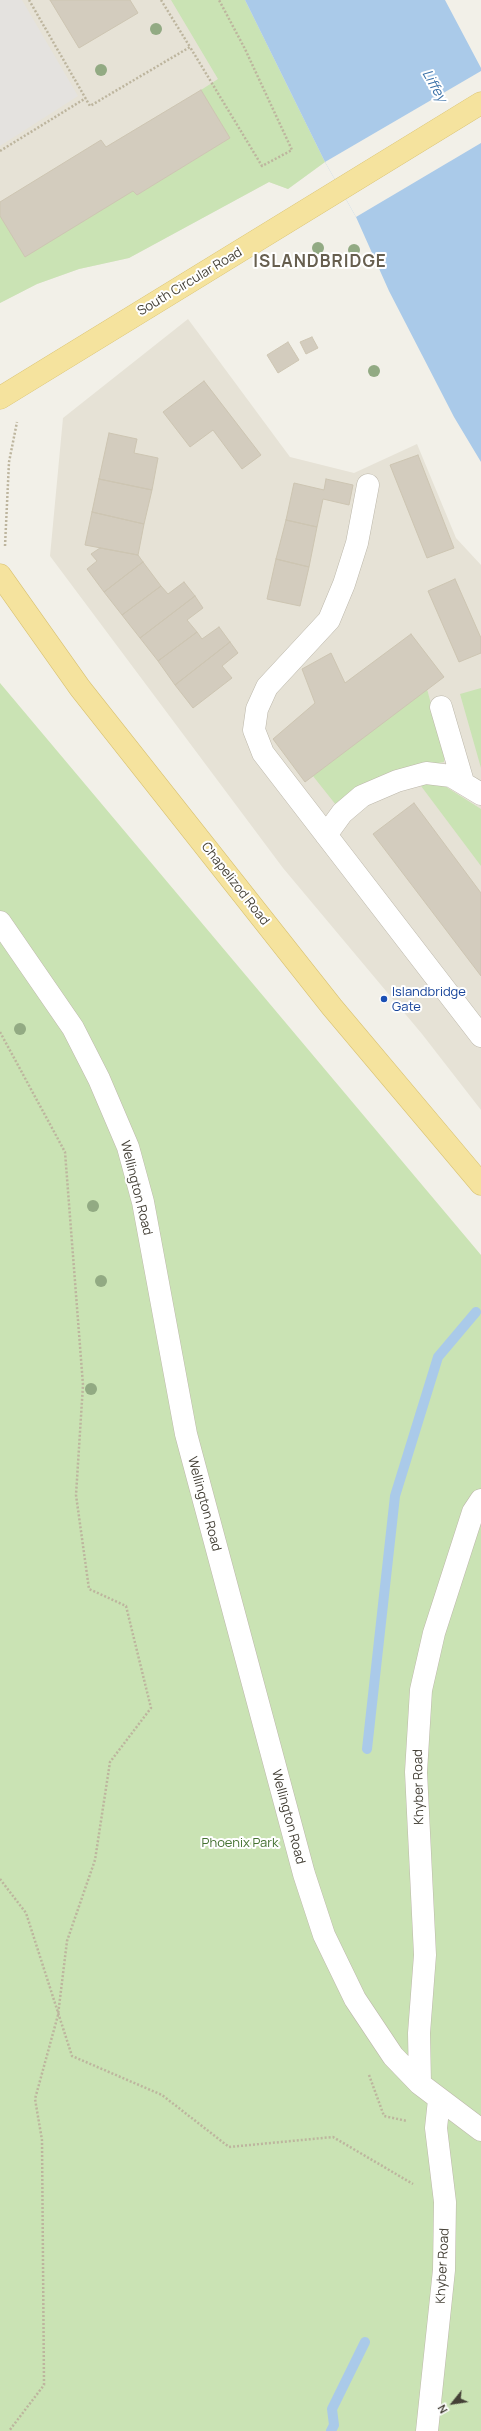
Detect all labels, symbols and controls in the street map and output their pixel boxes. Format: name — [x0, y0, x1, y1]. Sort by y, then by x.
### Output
water label: Liffey — [418, 67, 450, 105]
street label: South Circular Road — [135, 245, 245, 319]
district label: ISLANDBRIDGE — [253, 252, 387, 272]
street label: Chapelizod Road — [198, 839, 272, 929]
place label: Islandbridge Gate — [392, 984, 466, 1015]
marker: Islandbridge Gate — [379, 994, 389, 1004]
street label: Wellington Road — [117, 1139, 155, 1237]
street label: Wellington Road — [184, 1455, 224, 1553]
street label: Khyber Road — [411, 1749, 427, 1825]
street label: Wellington Road — [268, 1768, 308, 1866]
park label: Phoenix Park — [202, 1835, 278, 1851]
street label: Khyber Road — [433, 2228, 453, 2304]
north arrow — [433, 2383, 473, 2423]
text: N — [434, 2402, 451, 2416]

